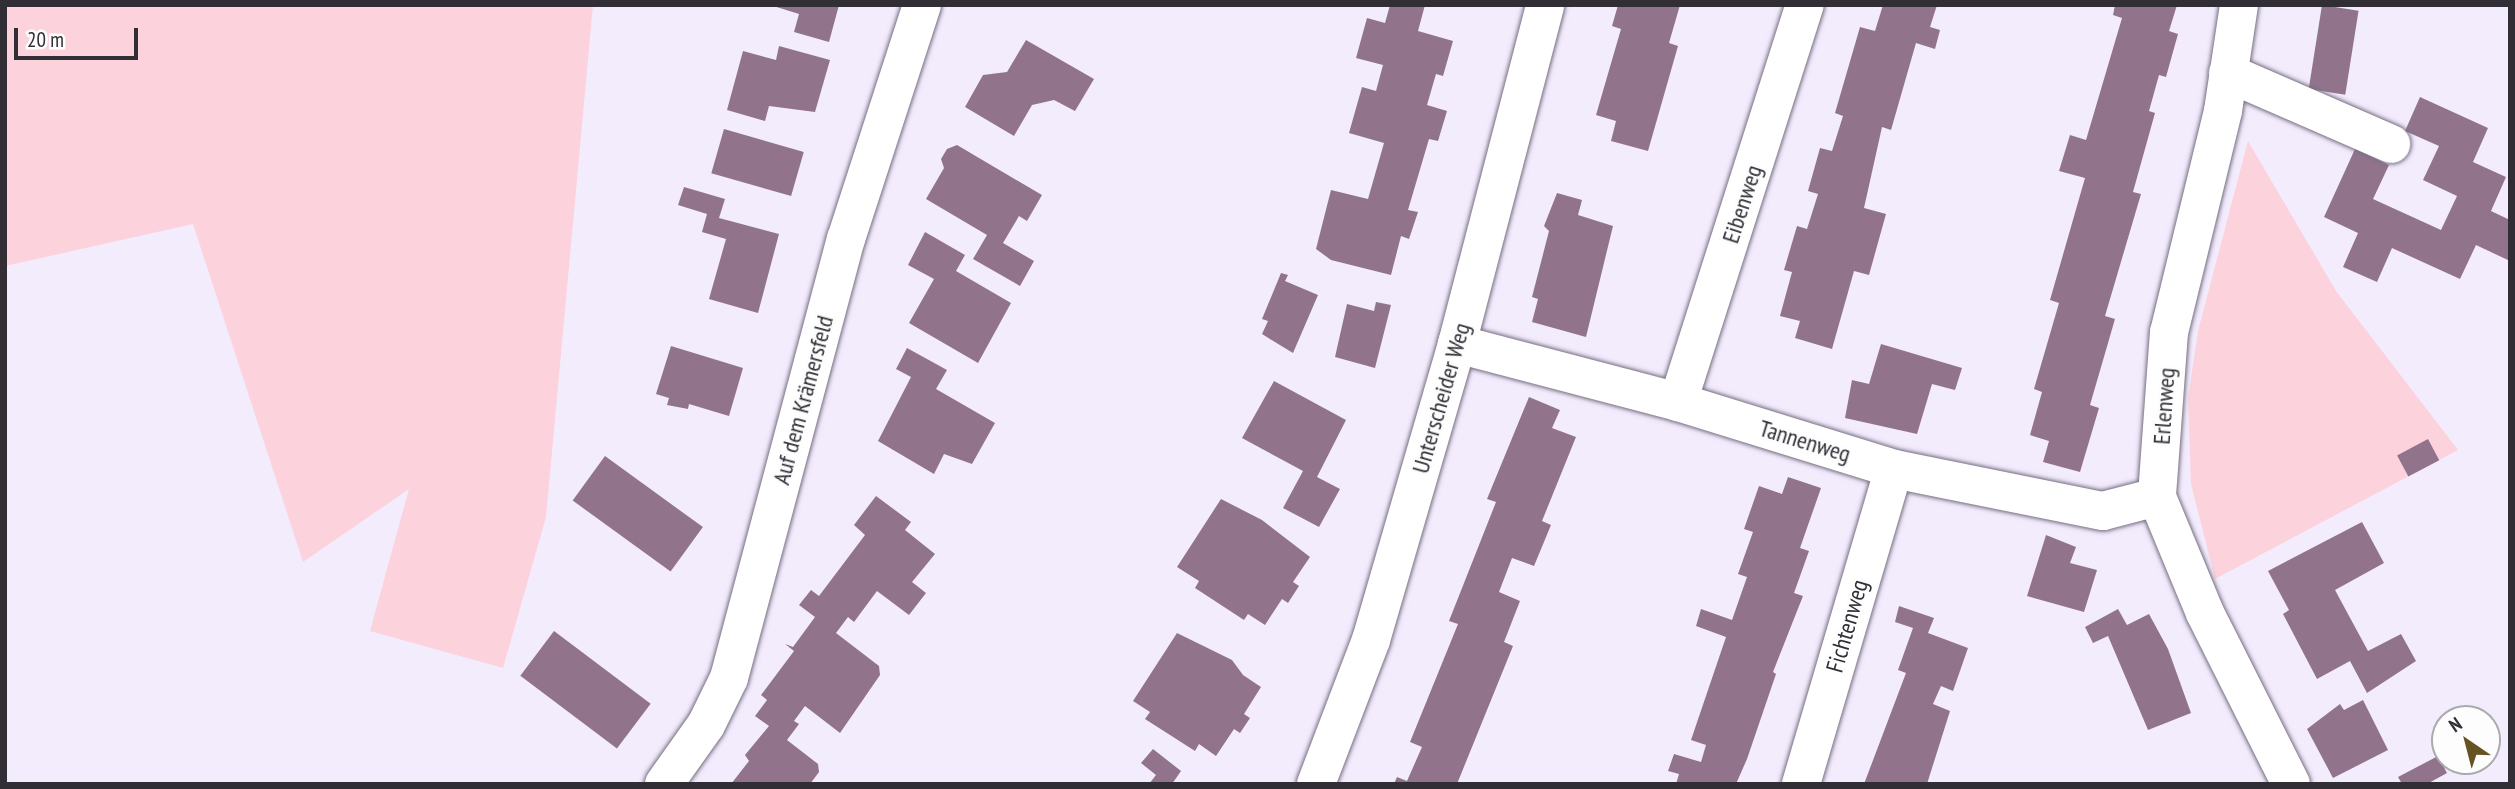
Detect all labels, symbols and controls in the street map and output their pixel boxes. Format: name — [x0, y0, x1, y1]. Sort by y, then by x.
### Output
scale bar — [18, 14, 142, 58]
text: 20 m — [27, 26, 64, 53]
street label: Eibenweg — [1716, 161, 1768, 247]
street label: Auf dem Krämersfeld — [767, 312, 839, 488]
street label: Unterscheider Weg — [1406, 319, 1476, 477]
street label: Erlenweg — [2147, 367, 2181, 445]
street label: Tannenweg — [1756, 414, 1854, 468]
street label: Fichtenweg — [1820, 576, 1874, 676]
north arrow — [2431, 705, 2501, 775]
text: N — [2444, 712, 2466, 737]

